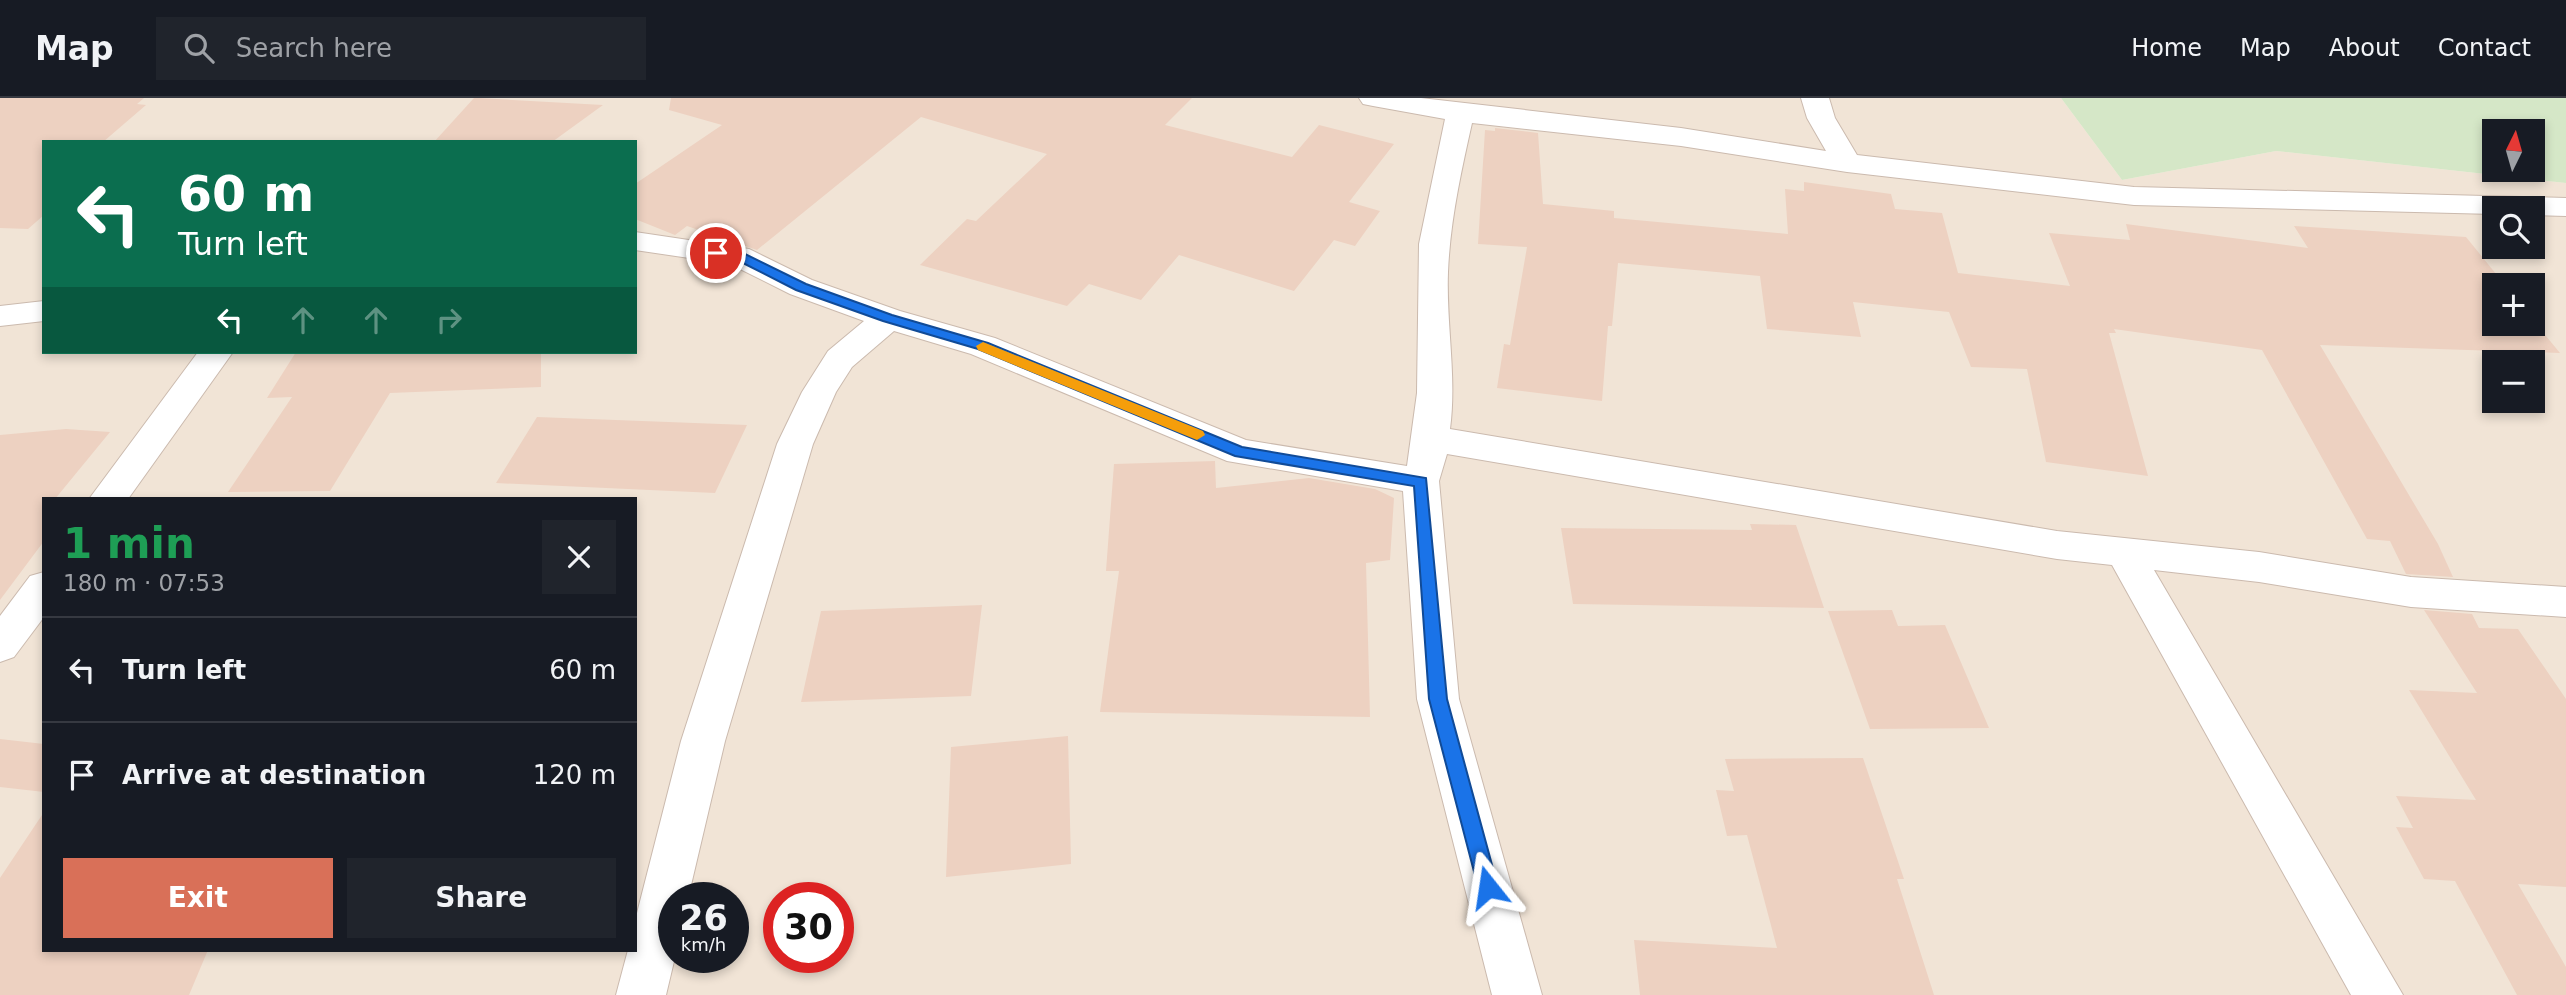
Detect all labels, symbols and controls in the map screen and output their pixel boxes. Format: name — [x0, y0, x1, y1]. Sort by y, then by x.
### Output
search box — [156, 17, 646, 80]
text: Map — [35, 29, 114, 68]
icon: search — [180, 29, 218, 67]
text: Search here — [236, 33, 392, 63]
text: Home — [2131, 34, 2202, 62]
text: Map — [2240, 34, 2291, 62]
text: About — [2329, 34, 2400, 62]
text: Contact — [2438, 34, 2531, 62]
north arrow — [2482, 119, 2544, 182]
map controls — [2482, 119, 2545, 413]
text: 60 m — [178, 166, 314, 223]
icon: left — [63, 168, 154, 259]
button: search — [2482, 196, 2545, 259]
pin — [686, 223, 746, 283]
text: Turn left — [178, 225, 308, 263]
icon: arrive — [697, 234, 735, 272]
button: + — [2482, 273, 2545, 336]
icon: left — [211, 301, 249, 339]
icon: ahead — [284, 301, 322, 339]
icon: ahead — [357, 301, 395, 339]
icon: right — [430, 301, 468, 339]
button: − — [2482, 350, 2545, 413]
text: 1 min — [63, 519, 195, 568]
button: close — [542, 520, 616, 594]
text: 180 m · 07:53 — [63, 570, 225, 596]
icon: left — [63, 651, 101, 689]
text: Turn left — [122, 655, 246, 685]
text: 60 m — [549, 655, 616, 685]
icon: arrive — [63, 756, 101, 794]
text: Arrive at destination — [122, 760, 426, 790]
text: 120 m — [533, 760, 616, 790]
position arrow — [1451, 850, 1525, 924]
button: Exit — [63, 858, 333, 938]
button: Share — [347, 858, 616, 938]
speed limit sign: 30 — [763, 882, 854, 973]
text: 26 — [679, 898, 728, 938]
text: km/h — [681, 934, 726, 955]

